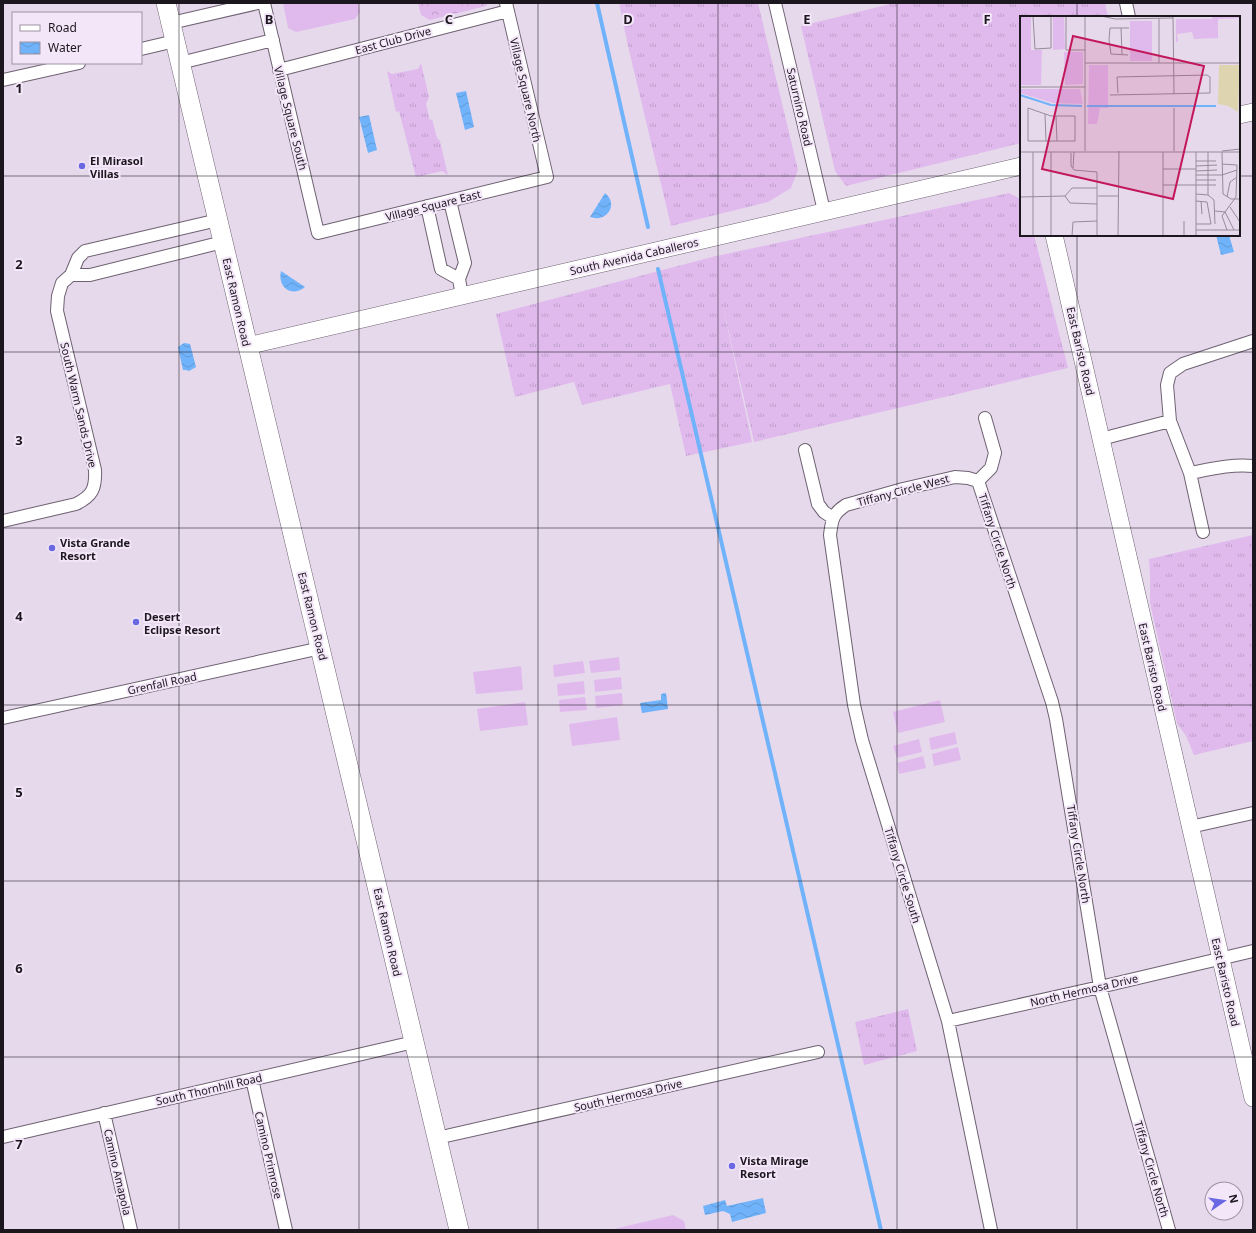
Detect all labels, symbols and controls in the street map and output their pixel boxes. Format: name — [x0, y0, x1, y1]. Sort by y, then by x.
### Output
text: B — [265, 10, 273, 28]
text: C — [445, 10, 453, 28]
text: D — [623, 10, 633, 28]
text: E — [803, 10, 811, 28]
text: F — [983, 10, 991, 28]
legend — [12, 12, 142, 64]
inset map — [1020, 16, 1240, 236]
text: Road — [48, 19, 77, 36]
street label: East Club Drive — [353, 23, 433, 57]
street label: Village Square North — [507, 36, 545, 144]
text: Water — [48, 39, 82, 56]
street label: Village Square South — [271, 64, 311, 172]
street label: Saturnino Road — [784, 66, 816, 148]
text: 1 — [15, 79, 23, 97]
place label: El Mirasol Villas — [90, 153, 143, 181]
marker: El Mirasol Villas — [77, 161, 87, 171]
street label: Village Square East — [384, 186, 482, 224]
street label: South Avenida Caballeros — [568, 234, 700, 278]
text: 2 — [15, 255, 23, 273]
street label: East Ramon Road — [220, 256, 254, 348]
street label: East Baristo Road — [1064, 305, 1098, 397]
street label: South Warm Sands Drive — [57, 341, 101, 469]
text: 3 — [15, 431, 23, 449]
street label: Tiffany Circle West — [855, 470, 951, 510]
street label: Tiffany Circle North — [975, 491, 1021, 591]
place label: Vista Grande Resort — [60, 535, 131, 563]
marker: Vista Grande Resort — [47, 543, 57, 553]
street label: East Ramon Road — [295, 570, 331, 662]
text: 4 — [15, 607, 23, 625]
place label: Desert Eclipse Resort — [144, 609, 220, 637]
marker: Desert Eclipse Resort — [131, 617, 141, 627]
street label: East Baristo Road — [1136, 621, 1170, 713]
street label: Grenfall Road — [126, 668, 198, 698]
text: 5 — [15, 783, 23, 801]
street label: Tiffany Circle North — [1064, 804, 1094, 904]
street label: Tiffany Circle South — [881, 825, 925, 925]
street label: East Ramon Road — [371, 886, 405, 978]
street label: East Baristo Road — [1209, 936, 1243, 1028]
text: 6 — [15, 959, 23, 977]
street label: North Hermosa Drive — [1028, 970, 1140, 1010]
street label: South Thornhill Road — [154, 1069, 264, 1109]
street label: South Hermosa Drive — [572, 1075, 684, 1115]
street label: Camino Primrose — [252, 1110, 286, 1200]
street label: Tiffany Circle North — [1131, 1119, 1173, 1219]
street label: Camino Amapola — [101, 1127, 135, 1217]
text: 7 — [15, 1135, 23, 1153]
place label: Vista Mirage Resort — [740, 1153, 809, 1181]
marker: Vista Mirage Resort — [727, 1161, 737, 1171]
north arrow — [1204, 1181, 1244, 1221]
text: N — [1226, 1193, 1243, 1205]

